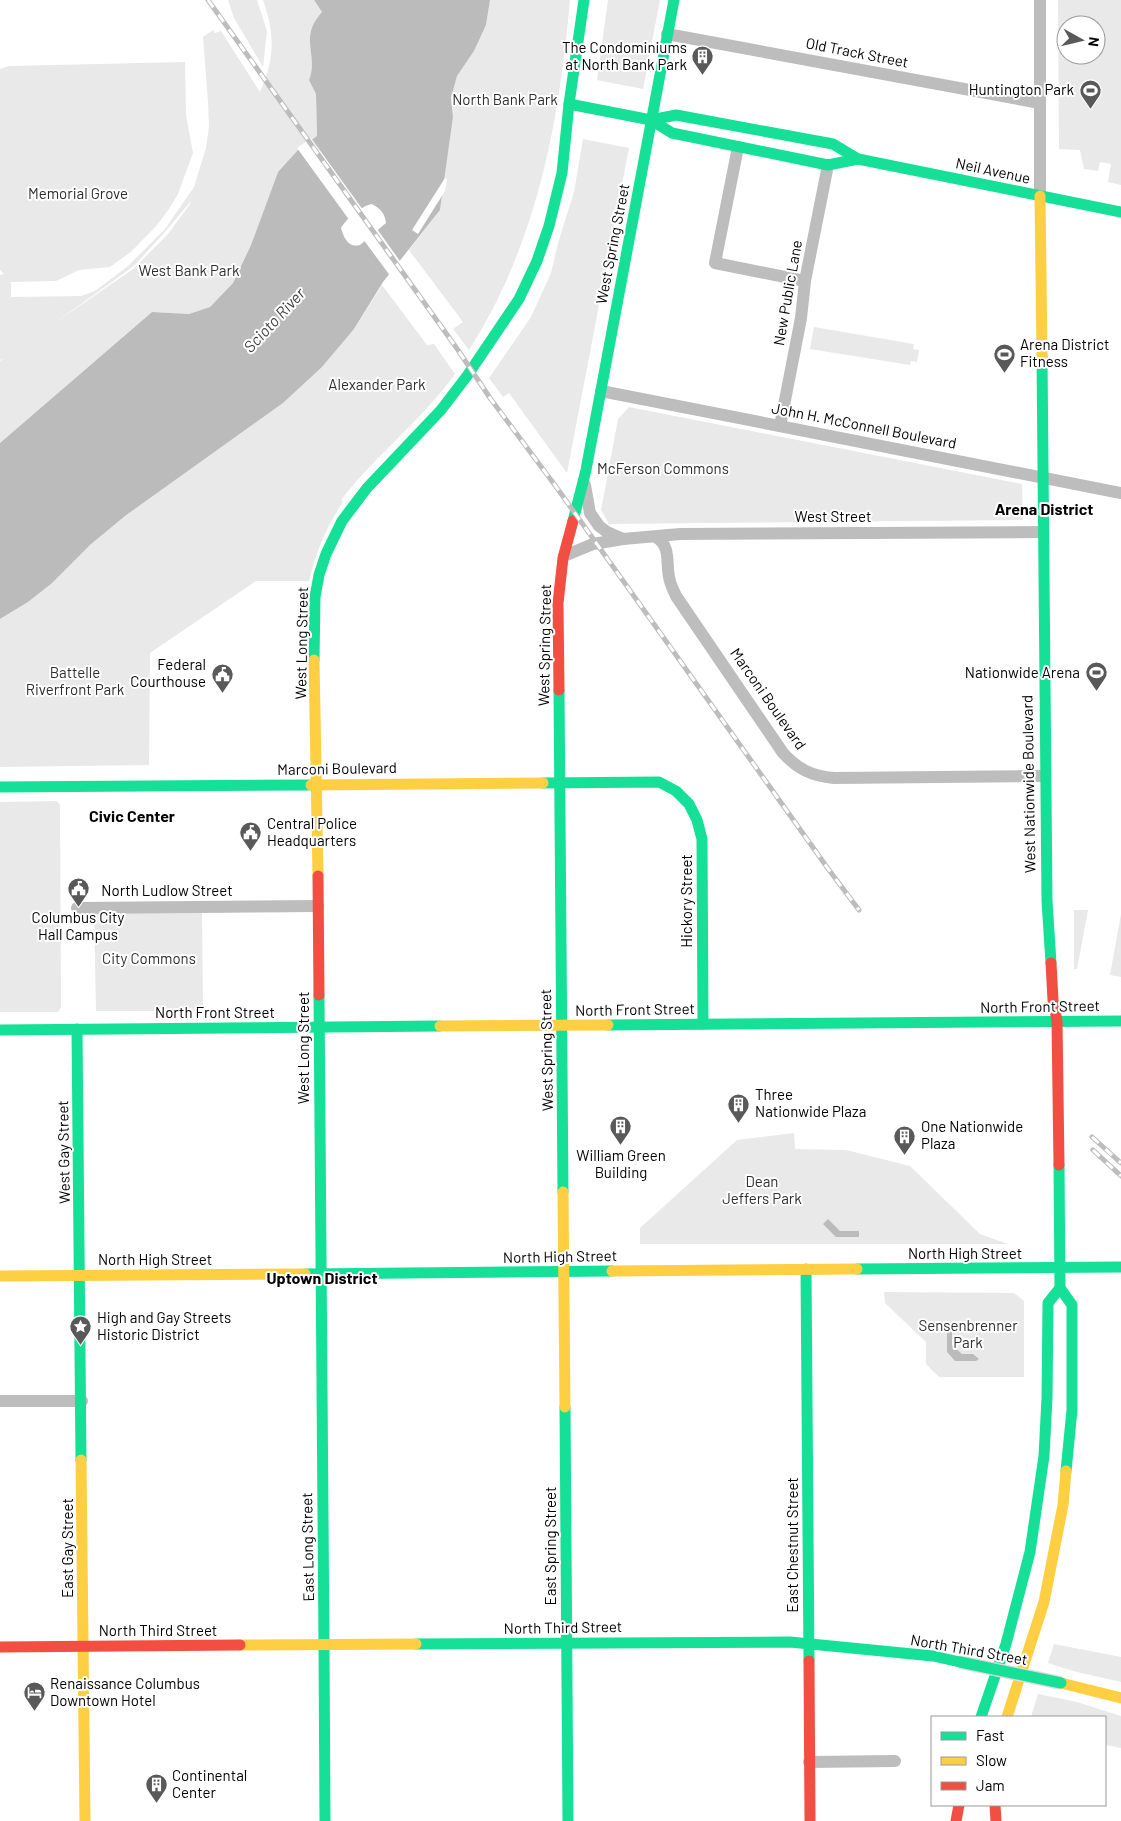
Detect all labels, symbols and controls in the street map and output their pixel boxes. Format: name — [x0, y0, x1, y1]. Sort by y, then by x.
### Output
north arrow — [1056, 15, 1106, 65]
street label: Old Track Street — [804, 33, 910, 71]
text: N — [1085, 36, 1103, 48]
place label: The Condominiums at North Bank Park — [562, 38, 687, 73]
building icon: The Condominiums at North Bank Park — [691, 45, 715, 76]
sports icon: Huntington Park — [1078, 78, 1102, 109]
place label: Huntington Park — [969, 80, 1074, 98]
park label: North Bank Park — [452, 90, 558, 108]
street label: Neil Avenue — [954, 153, 1032, 187]
street label: West Spring Street — [592, 182, 633, 306]
park label: Memorial Grove — [28, 184, 128, 202]
street label: New Public Lane — [769, 239, 805, 347]
park label: West Bank Park — [139, 261, 240, 279]
water label: Scioto River — [239, 283, 309, 356]
place label: Arena District Fitness — [1020, 335, 1110, 370]
sports icon: Arena District Fitness — [992, 342, 1016, 373]
park label: Alexander Park — [328, 375, 426, 393]
street label: John H. McConnell Boulevard — [770, 398, 958, 452]
park label: McFerson Commons — [597, 459, 729, 477]
district label: Arena District — [995, 499, 1093, 518]
street label: West Street — [795, 507, 871, 525]
street label: West Spring Street — [534, 584, 554, 706]
street label: West Long Street — [291, 586, 311, 699]
street label: Marconi Boulevard — [727, 644, 811, 753]
place label: Federal Courthouse — [130, 655, 206, 690]
sports icon: Nationwide Arena — [1084, 661, 1108, 692]
public building icon: Federal Courthouse — [210, 662, 234, 693]
park label: Battelle Riverfront Park — [26, 663, 125, 698]
place label: Nationwide Arena — [965, 663, 1080, 681]
street label: West Nationwide Boulevard — [1017, 695, 1039, 873]
street label: Marconi Boulevard — [277, 758, 397, 778]
district label: Civic Center — [89, 806, 175, 825]
place label: Central Police Headquarters — [267, 814, 357, 849]
public building icon: Central Police Headquarters — [239, 821, 263, 852]
street label: Hickory Street — [677, 854, 695, 948]
public building icon: Columbus City Hall Campus — [66, 877, 90, 908]
street label: North Ludlow Street — [101, 881, 233, 899]
place label: Columbus City Hall Campus — [32, 908, 125, 943]
park label: City Commons — [102, 949, 196, 967]
street label: West Spring Street — [536, 989, 556, 1111]
street label: West Long Street — [294, 992, 312, 1104]
street label: North Front Street — [980, 996, 1100, 1016]
street label: North Front Street — [575, 999, 695, 1019]
street label: North Front Street — [155, 1003, 275, 1021]
place label: Three Nationwide Plaza — [755, 1085, 866, 1120]
building icon: Three Nationwide Plaza — [727, 1092, 751, 1123]
street label: West Gay Street — [53, 1100, 73, 1204]
building icon: William Green Building — [609, 1115, 633, 1146]
place label: One Nationwide Plaza — [921, 1117, 1023, 1152]
building icon: One Nationwide Plaza — [893, 1124, 917, 1155]
place label: William Green Building — [576, 1146, 666, 1181]
park label: Dean Jeffers Park — [722, 1172, 802, 1207]
street label: North High Street — [908, 1244, 1022, 1262]
street label: North High Street — [503, 1246, 617, 1266]
street label: North High Street — [98, 1250, 212, 1268]
district label: Uptown District — [266, 1268, 378, 1287]
place label: High and Gay Streets Historic District — [97, 1308, 231, 1343]
place icon: High and Gay Streets Historic District — [69, 1315, 93, 1346]
park label: Sensenbrenner Park — [918, 1316, 1018, 1351]
street label: East Chestnut Street — [783, 1477, 801, 1613]
street label: East Spring Street — [541, 1487, 559, 1605]
street label: East Long Street — [297, 1492, 317, 1602]
street label: East Gay Street — [58, 1498, 76, 1598]
street label: North Third Street — [504, 1617, 622, 1637]
street label: North Third Street — [99, 1621, 217, 1639]
street label: North Third Street — [909, 1630, 1029, 1668]
place label: Renaissance Columbus Downtown Hotel — [50, 1674, 200, 1709]
hotel icon: Renaissance Columbus Downtown Hotel — [22, 1681, 46, 1712]
legend — [931, 1716, 1106, 1806]
text: Fast — [976, 1726, 1004, 1744]
text: Slow — [976, 1751, 1007, 1769]
place label: Continental Center — [172, 1766, 247, 1801]
building icon: Continental Center — [144, 1773, 168, 1804]
text: Jam — [976, 1776, 1005, 1794]

